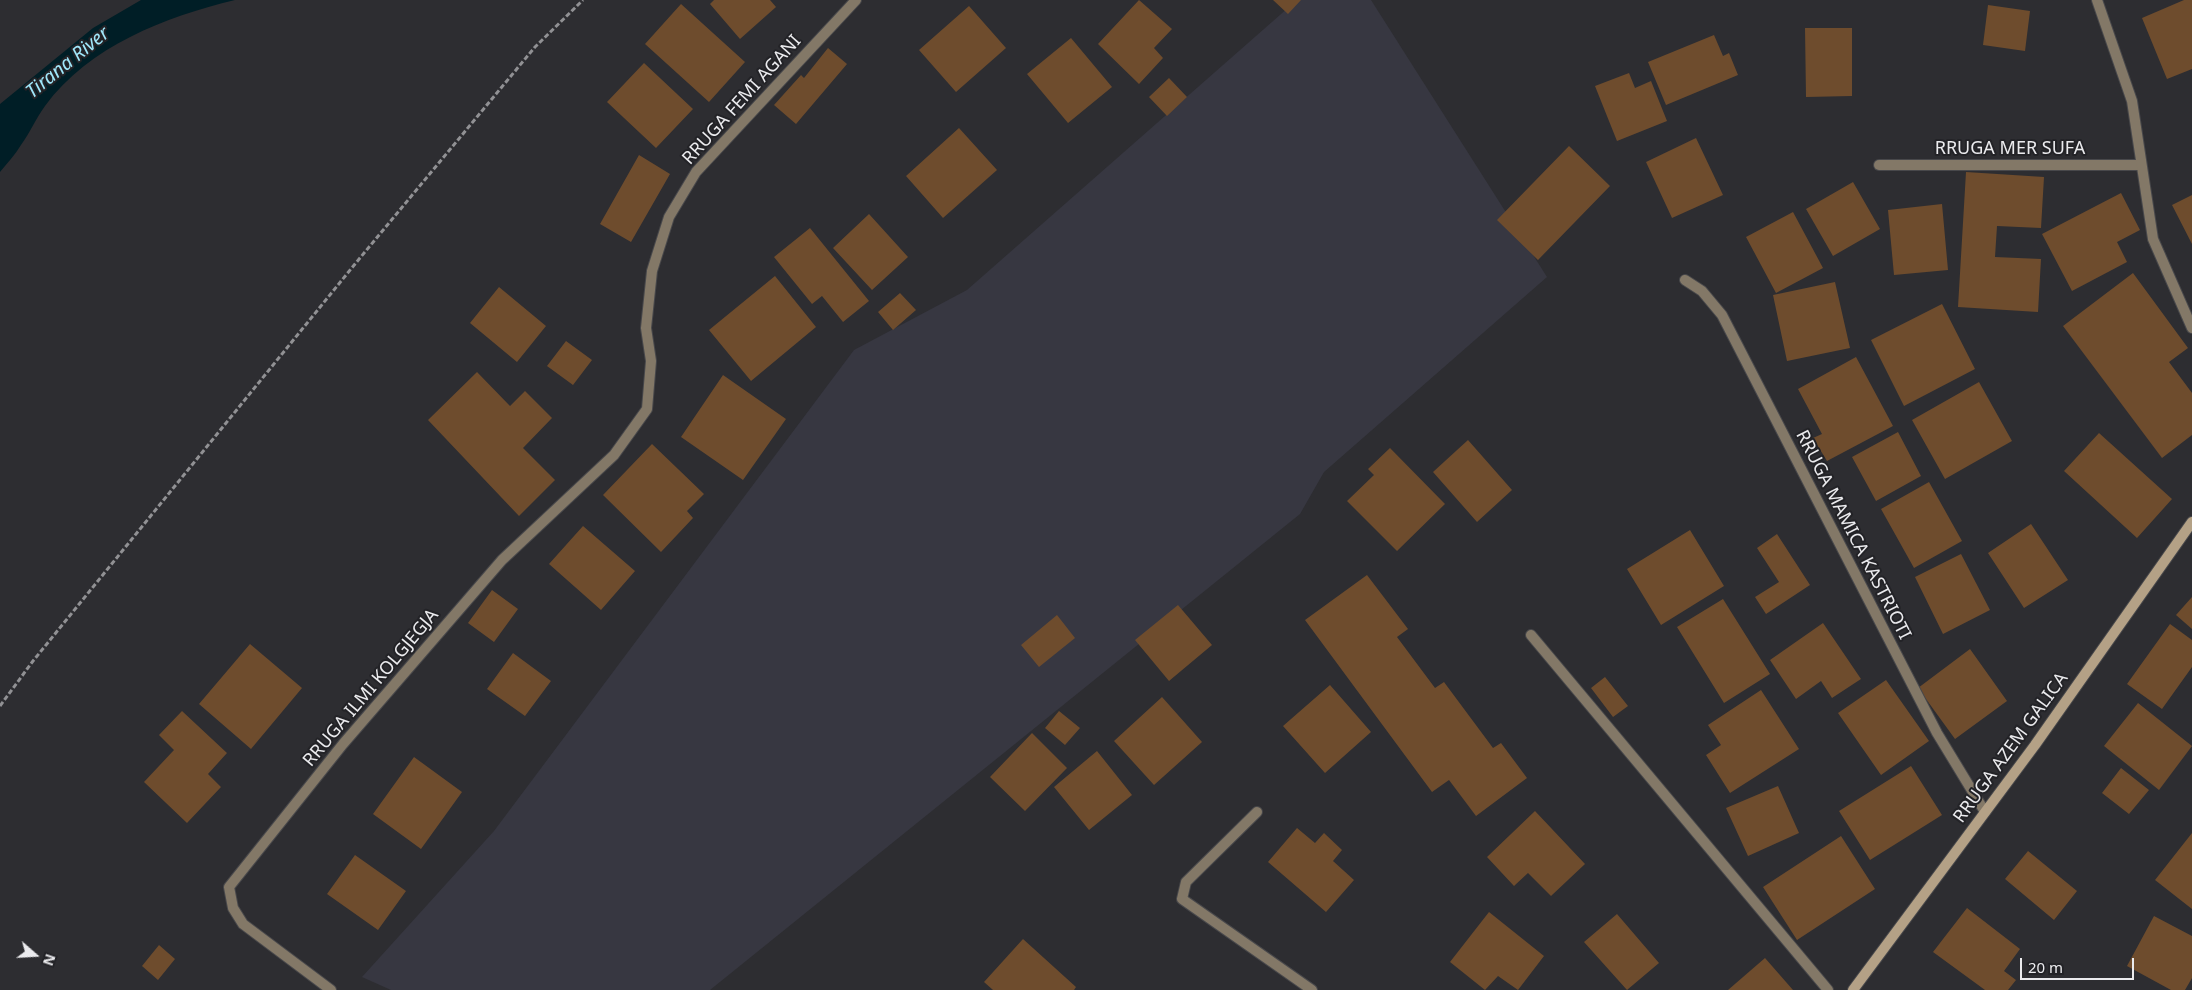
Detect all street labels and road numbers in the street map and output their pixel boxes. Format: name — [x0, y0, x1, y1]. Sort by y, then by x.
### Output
street label: RRUGA FEMI AGANI — [678, 31, 806, 169]
street label: RRUGA MER SUFA — [1935, 138, 2085, 160]
street label: RRUGA MAMICA KASTRIOTI — [1791, 427, 1915, 643]
street label: RRUGA ILMI KOLGJEGJA — [299, 605, 443, 771]
street label: RRUGA AZEM GALICA — [1949, 669, 2073, 827]

